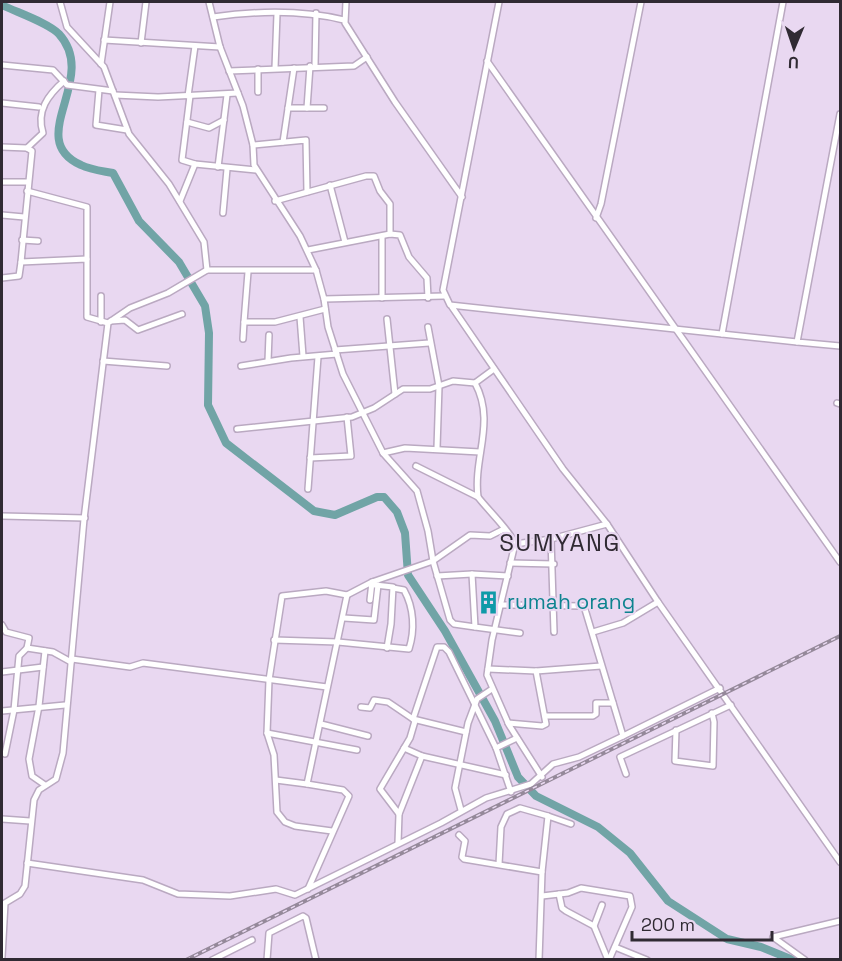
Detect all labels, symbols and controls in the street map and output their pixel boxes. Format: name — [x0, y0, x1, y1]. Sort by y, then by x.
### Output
north arrow — [764, 18, 824, 78]
text: U — [788, 52, 799, 73]
district label: SUMYANG — [499, 527, 621, 558]
place label: rumah orang — [507, 588, 635, 615]
building icon: rumah orang — [476, 589, 502, 615]
scale bar — [632, 904, 772, 942]
text: 200 m — [641, 913, 695, 936]

